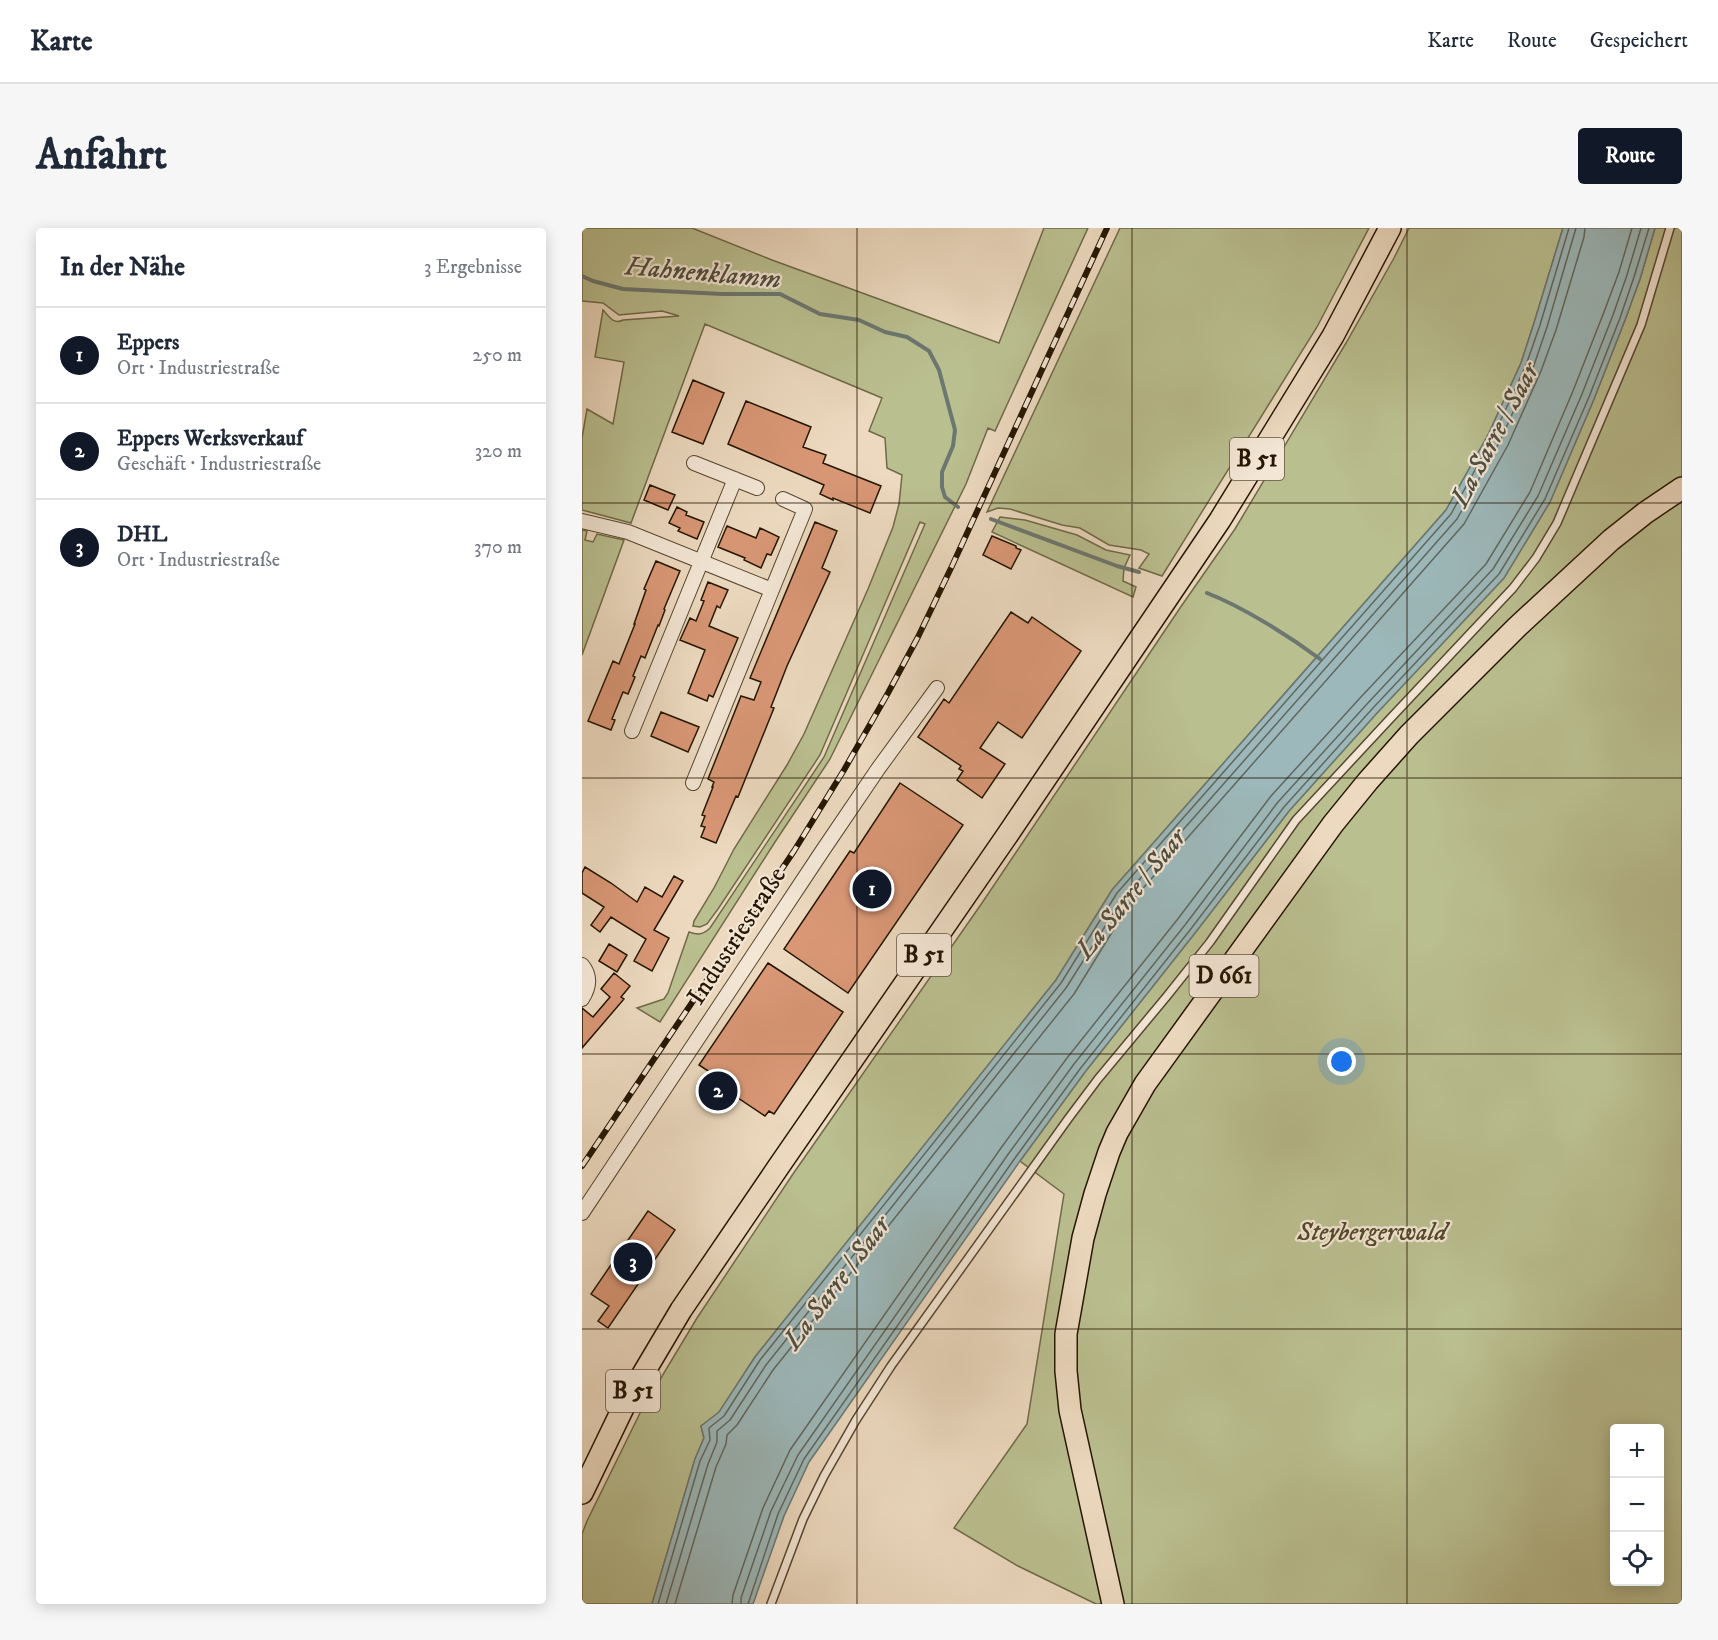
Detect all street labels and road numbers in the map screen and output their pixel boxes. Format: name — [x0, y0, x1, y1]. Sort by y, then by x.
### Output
road number: B 51 — [1230, 438, 1284, 480]
street label: Industriestraße — [680, 861, 794, 1011]
road number: B 51 — [897, 934, 951, 976]
road number: D 661 — [1190, 955, 1258, 997]
road number: B 51 — [606, 1370, 660, 1412]

